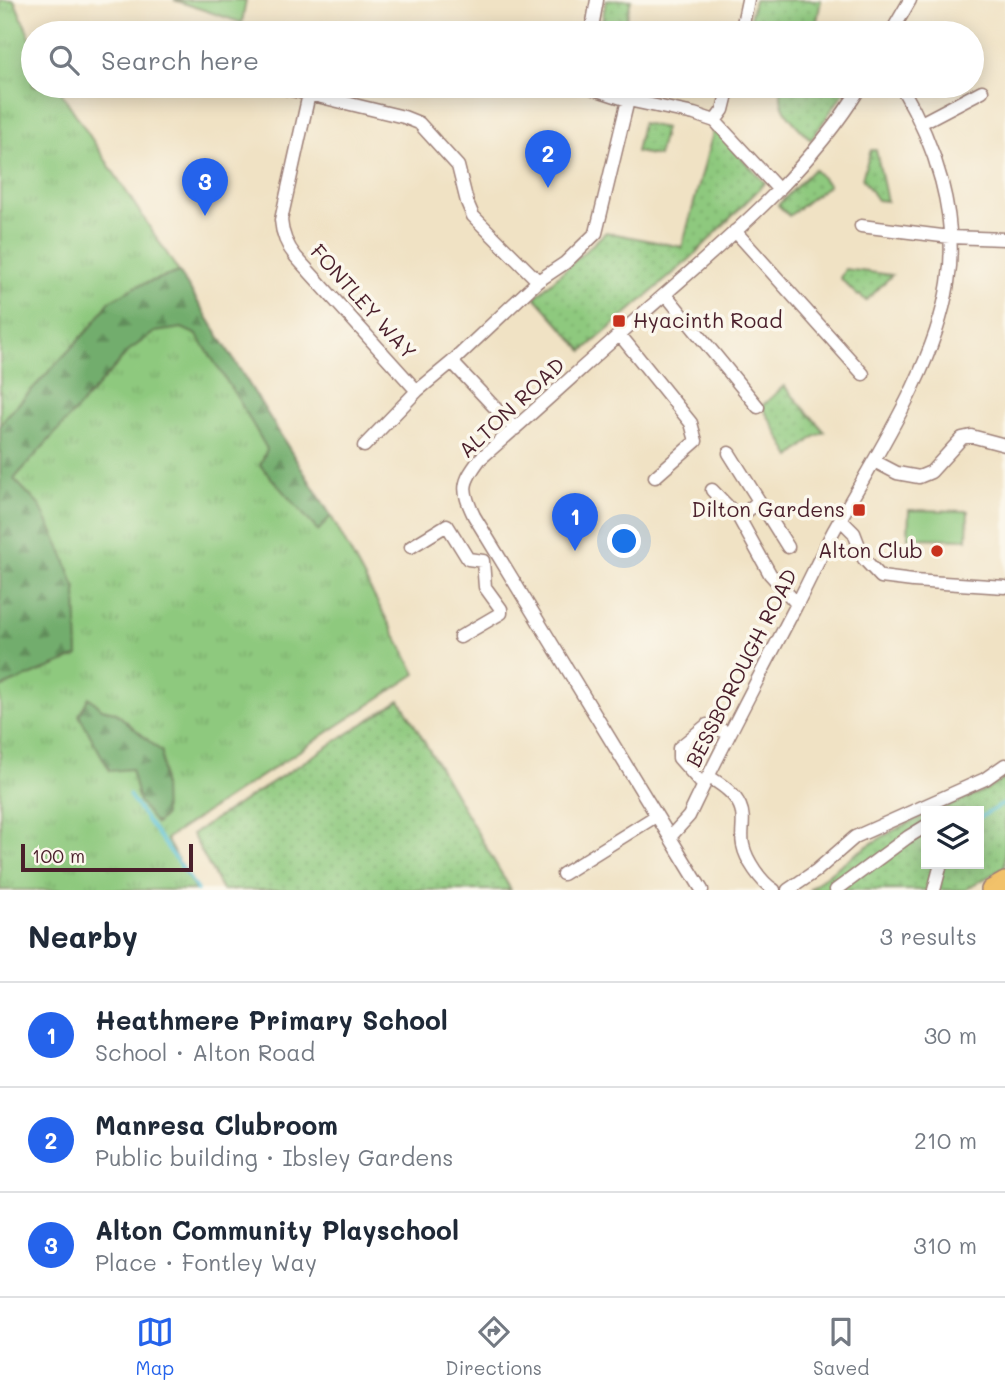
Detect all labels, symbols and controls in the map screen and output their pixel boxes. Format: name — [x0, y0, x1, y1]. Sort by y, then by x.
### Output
search box — [21, 21, 984, 98]
icon: search — [45, 41, 83, 79]
text: Search here — [101, 43, 259, 77]
pin: 2 — [525, 130, 571, 188]
pin: 3 — [182, 158, 228, 216]
street label: FONTLEY WAY — [305, 238, 423, 364]
place label: Hyacinth Road — [633, 306, 783, 333]
marker: Hyacinth Road — [611, 313, 627, 329]
street label: ALTON ROAD — [452, 351, 570, 463]
pin: 1 — [552, 493, 598, 551]
place label: Dilton Gardens — [691, 495, 845, 522]
marker: Dilton Gardens — [851, 502, 867, 518]
your location — [607, 524, 641, 558]
place label: Alton Club — [818, 536, 923, 563]
marker: Alton Club — [929, 543, 945, 559]
street label: BESSBOROUGH ROAD — [679, 564, 802, 771]
map controls — [921, 806, 984, 869]
button: layers — [921, 806, 984, 869]
scale bar — [21, 841, 192, 873]
text: 100 m — [32, 843, 85, 868]
text: Nearby — [28, 916, 138, 956]
text: 3 results — [880, 921, 977, 951]
text: Heathmere Primary School — [95, 1003, 448, 1037]
text: 1 — [46, 1020, 56, 1050]
text: 30 m — [924, 1020, 977, 1050]
text: School · Alton Road — [95, 1037, 315, 1067]
text: Manresa Clubroom — [95, 1108, 338, 1142]
text: 2 — [45, 1125, 57, 1155]
text: 210 m — [914, 1125, 977, 1155]
text: Public building · Ibsley Gardens — [95, 1142, 453, 1172]
text: Alton Community Playschool — [95, 1213, 459, 1247]
text: 3 — [44, 1230, 58, 1260]
text: 310 m — [913, 1230, 977, 1260]
text: Place · Fontley Way — [95, 1247, 317, 1277]
tab: Map — [136, 1313, 174, 1380]
tab: Directions — [445, 1313, 542, 1380]
tab: Saved — [813, 1313, 869, 1380]

